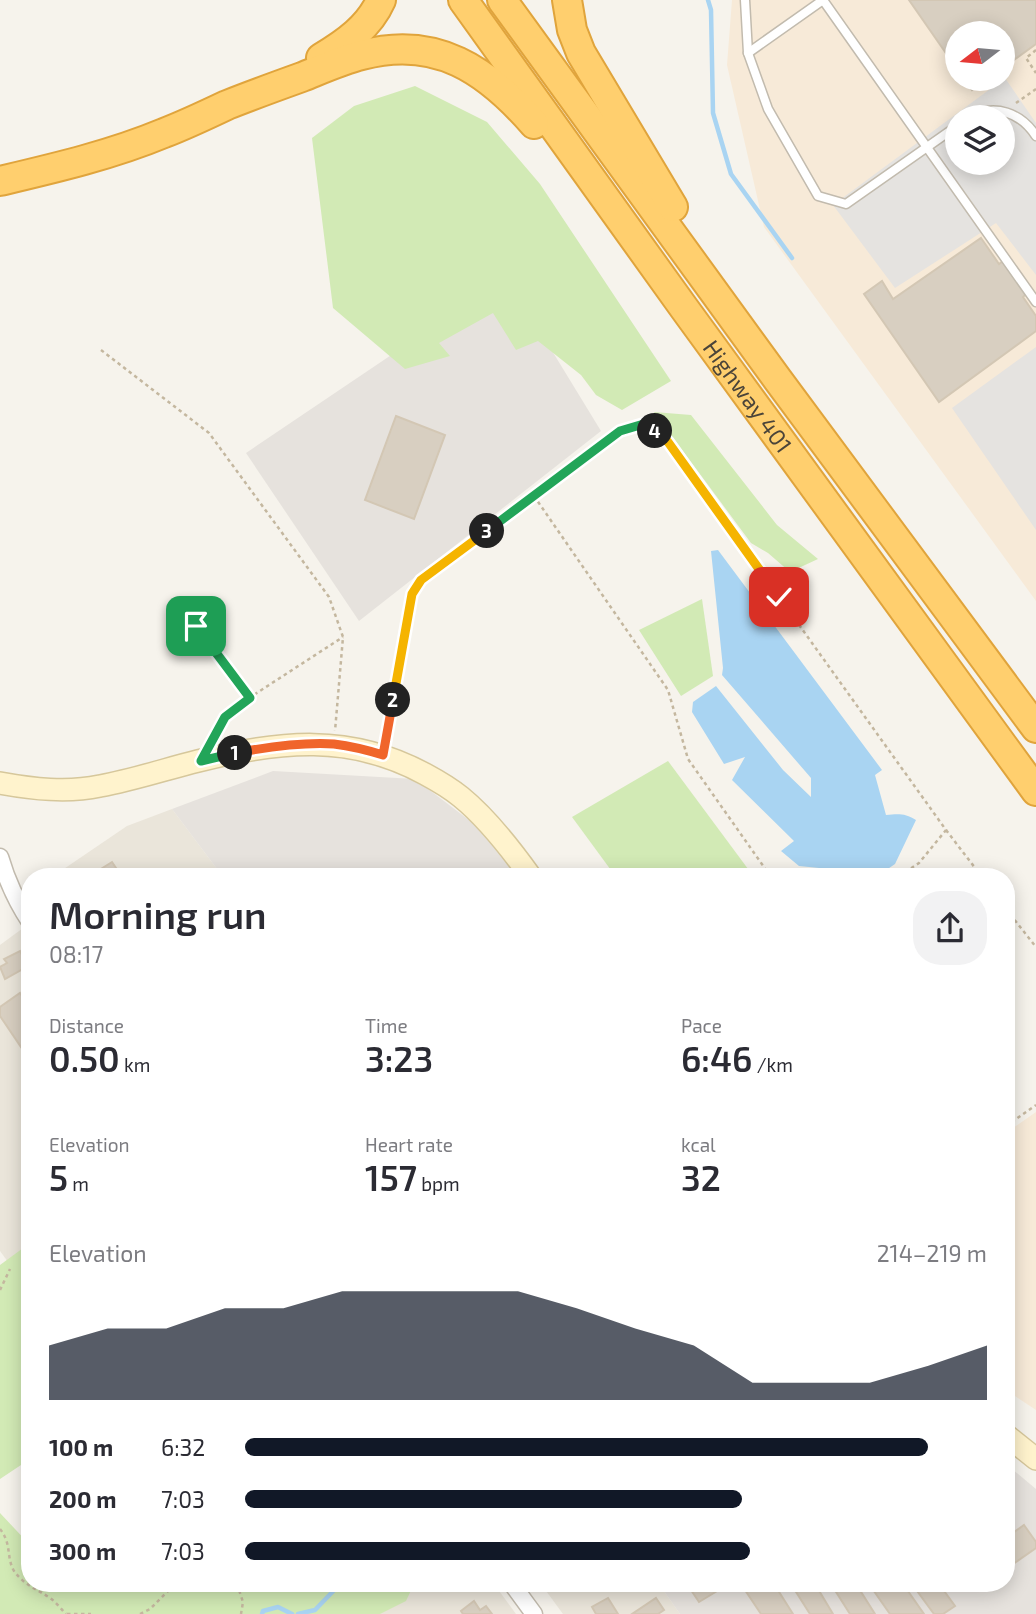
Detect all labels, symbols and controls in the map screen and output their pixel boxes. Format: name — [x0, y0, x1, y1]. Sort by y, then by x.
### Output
north arrow — [945, 21, 1015, 91]
map controls — [945, 21, 1015, 175]
button: layers — [945, 105, 1015, 175]
street label: Highway 401 — [698, 334, 799, 458]
pin: 4 — [638, 414, 672, 448]
text: 4 — [648, 419, 661, 442]
pin: 3 — [470, 514, 504, 548]
text: 3 — [481, 519, 492, 542]
pin — [749, 567, 809, 627]
icon: check — [760, 578, 798, 616]
pin — [166, 596, 226, 656]
icon: arrive — [177, 607, 215, 645]
pin: 2 — [376, 682, 410, 718]
text: 2 — [387, 688, 398, 711]
pin: 1 — [218, 736, 252, 770]
text: 1 — [230, 741, 239, 764]
text: Morning run — [49, 891, 267, 937]
button: share — [913, 891, 987, 965]
text: 08:17 — [49, 940, 103, 968]
text: Distance — [49, 1014, 124, 1037]
text: Time — [365, 1014, 408, 1037]
text: Pace — [681, 1014, 722, 1037]
text: 0.50 — [49, 1037, 120, 1079]
text: 3:23 — [365, 1037, 433, 1079]
text: 6:46 — [681, 1037, 752, 1079]
text: km — [120, 1053, 150, 1076]
text: /km — [752, 1053, 793, 1076]
text: Elevation — [49, 1133, 130, 1156]
text: Heart rate — [365, 1133, 453, 1156]
text: kcal — [681, 1133, 716, 1156]
text: 5 — [49, 1156, 68, 1198]
text: 157 — [365, 1156, 417, 1198]
text: 32 — [681, 1156, 721, 1198]
text: m — [68, 1172, 89, 1195]
text: bpm — [417, 1172, 460, 1195]
text: Elevation — [49, 1239, 147, 1267]
text: 214–219 m — [877, 1239, 987, 1267]
text: 100 m — [49, 1433, 113, 1461]
text: 6:32 — [161, 1433, 205, 1461]
text: 200 m — [49, 1485, 117, 1513]
text: 7:03 — [161, 1485, 205, 1513]
text: 300 m — [49, 1537, 116, 1565]
text: 7:03 — [161, 1537, 205, 1565]

